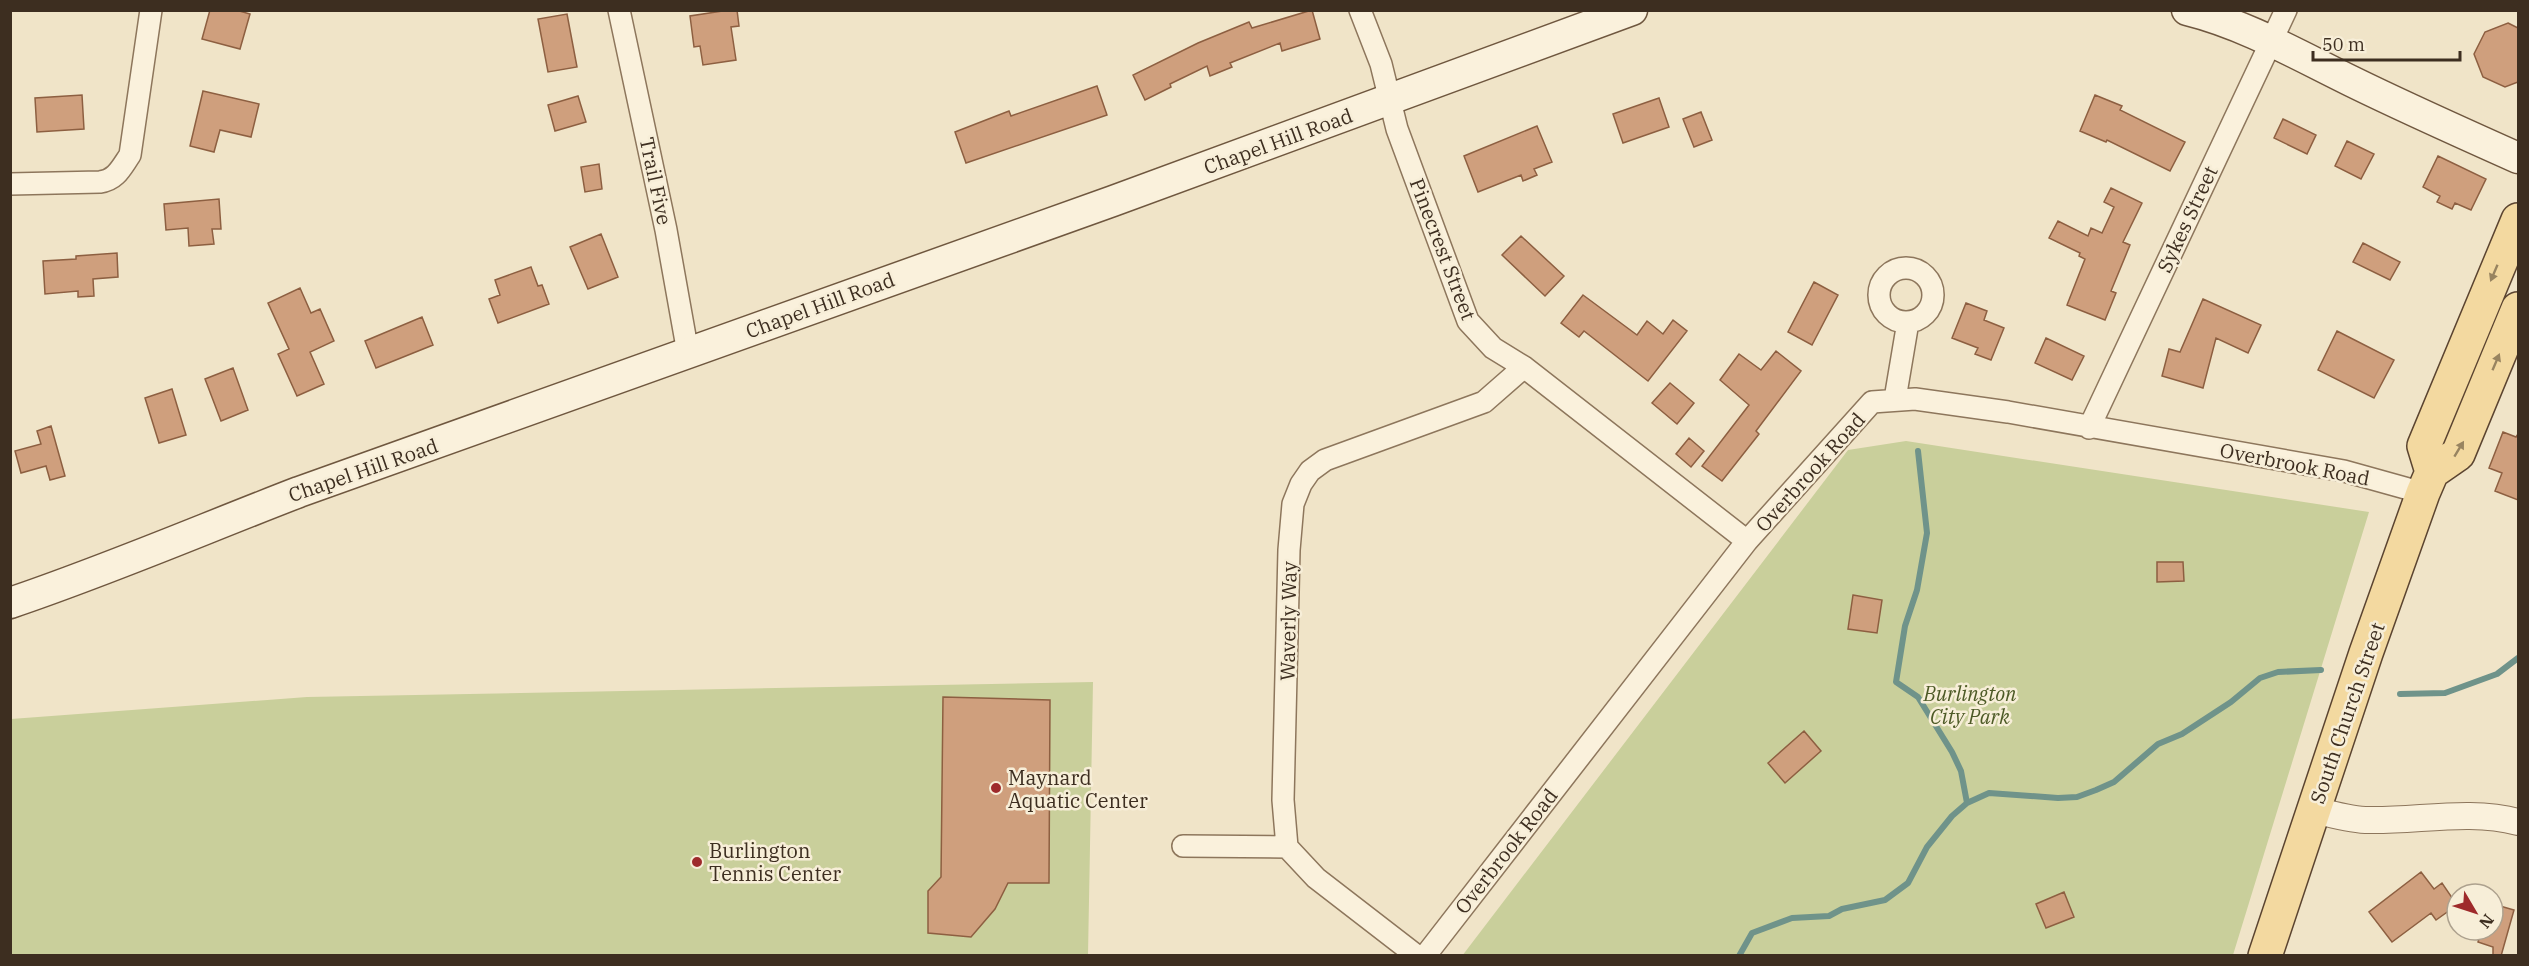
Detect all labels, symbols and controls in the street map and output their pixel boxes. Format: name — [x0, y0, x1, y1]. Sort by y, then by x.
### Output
scale bar — [2313, 24, 2460, 62]
text: 50 m — [2322, 33, 2365, 56]
street label: Chapel Hill Road — [1200, 102, 1356, 180]
street label: Trail Five — [634, 135, 678, 227]
street label: Sykes Street — [2150, 161, 2224, 277]
street label: Pinecrest Street — [1404, 174, 1482, 324]
one-way arrow — [2489, 264, 2498, 282]
street label: Chapel Hill Road — [742, 266, 898, 344]
one-way arrow — [2492, 353, 2501, 371]
street label: Overbrook Road — [1749, 406, 1871, 538]
street label: Chapel Hill Road — [285, 432, 441, 508]
street label: Overbrook Road — [2218, 436, 2372, 492]
one-way arrow — [2453, 440, 2464, 457]
street label: Waverly Way — [1273, 561, 1303, 681]
street label: South Church Street — [2303, 619, 2391, 807]
park label: Burlington City Park — [1923, 680, 2017, 730]
place label: Maynard Aquatic Center — [1008, 764, 1148, 814]
marker: Maynard Aquatic Center — [989, 781, 1003, 795]
street label: Overbrook Road — [1449, 783, 1563, 919]
place label: Burlington Tennis Center — [709, 837, 841, 887]
marker: Burlington Tennis Center — [690, 855, 704, 869]
north arrow — [2445, 882, 2505, 942]
text: N — [2475, 910, 2498, 933]

